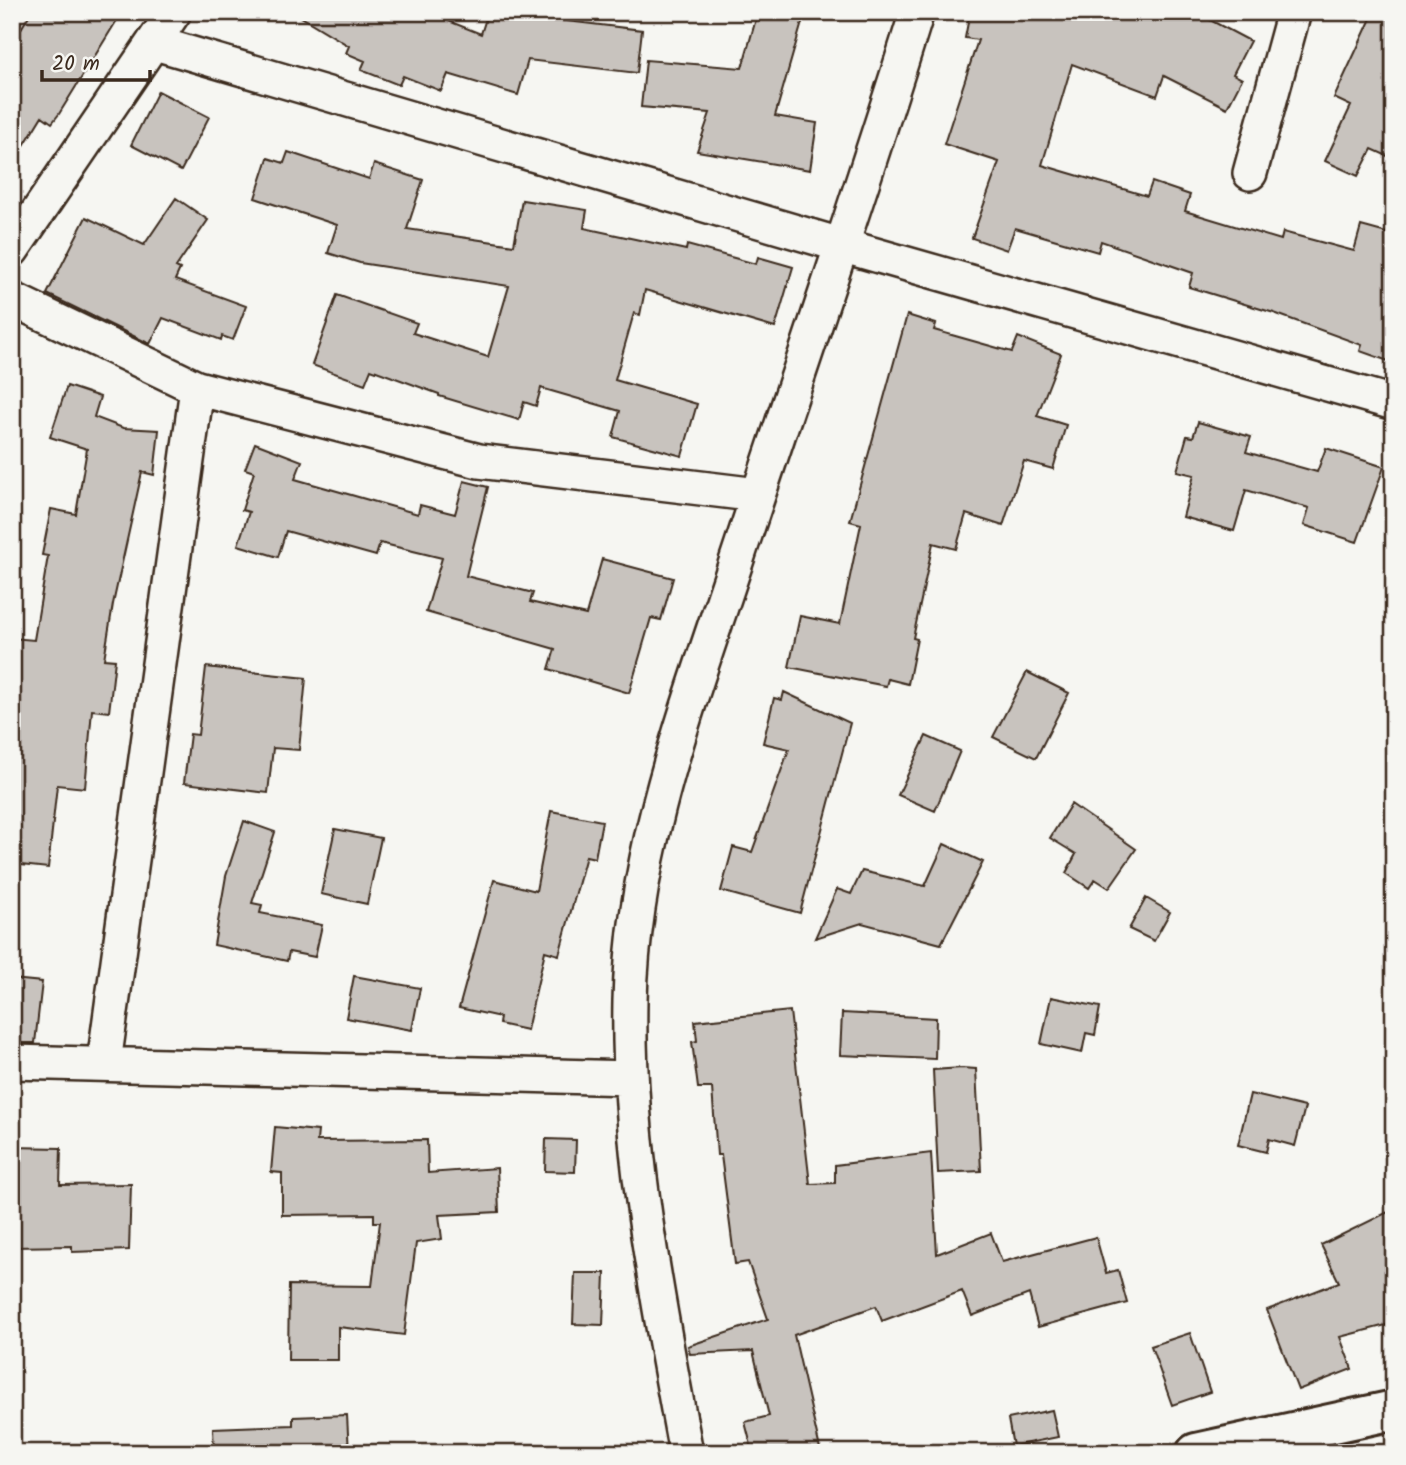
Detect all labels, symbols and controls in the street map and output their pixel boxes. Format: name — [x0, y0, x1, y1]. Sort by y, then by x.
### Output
scale bar — [42, 38, 150, 82]
text: 20 m — [52, 48, 100, 81]

